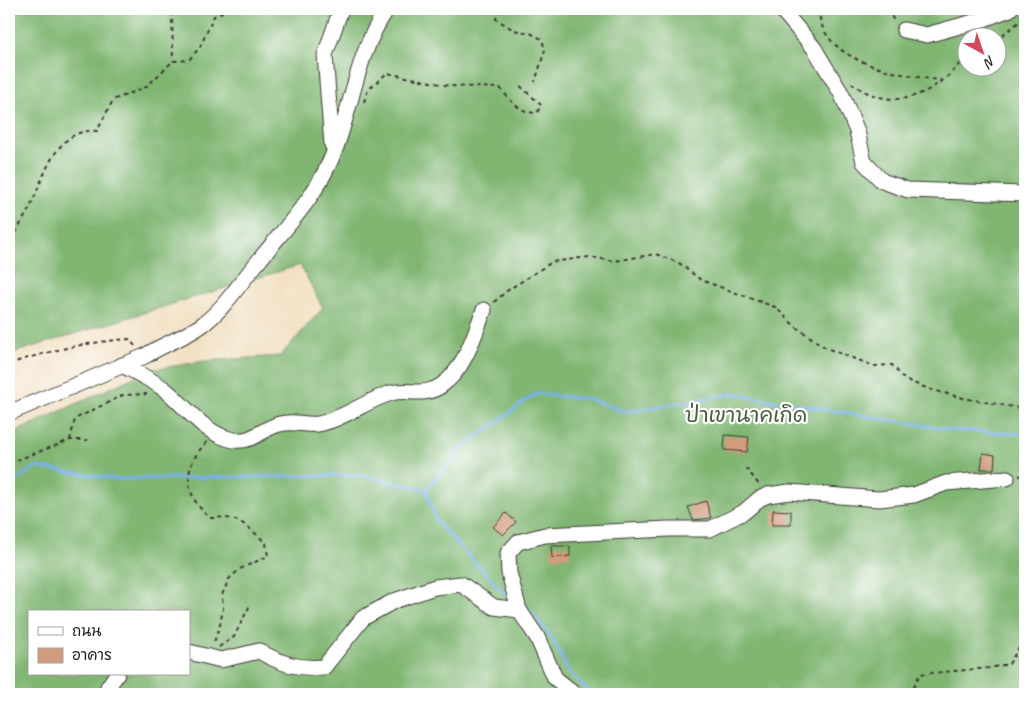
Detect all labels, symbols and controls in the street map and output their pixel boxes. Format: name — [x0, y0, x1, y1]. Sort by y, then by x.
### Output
north arrow — [956, 28, 1006, 78]
text: N — [979, 52, 999, 72]
park label: ป่าเขานาคเกิด — [685, 402, 807, 428]
legend — [28, 610, 190, 676]
text: ถนน — [72, 622, 101, 641]
text: อาคาร — [72, 646, 112, 665]

